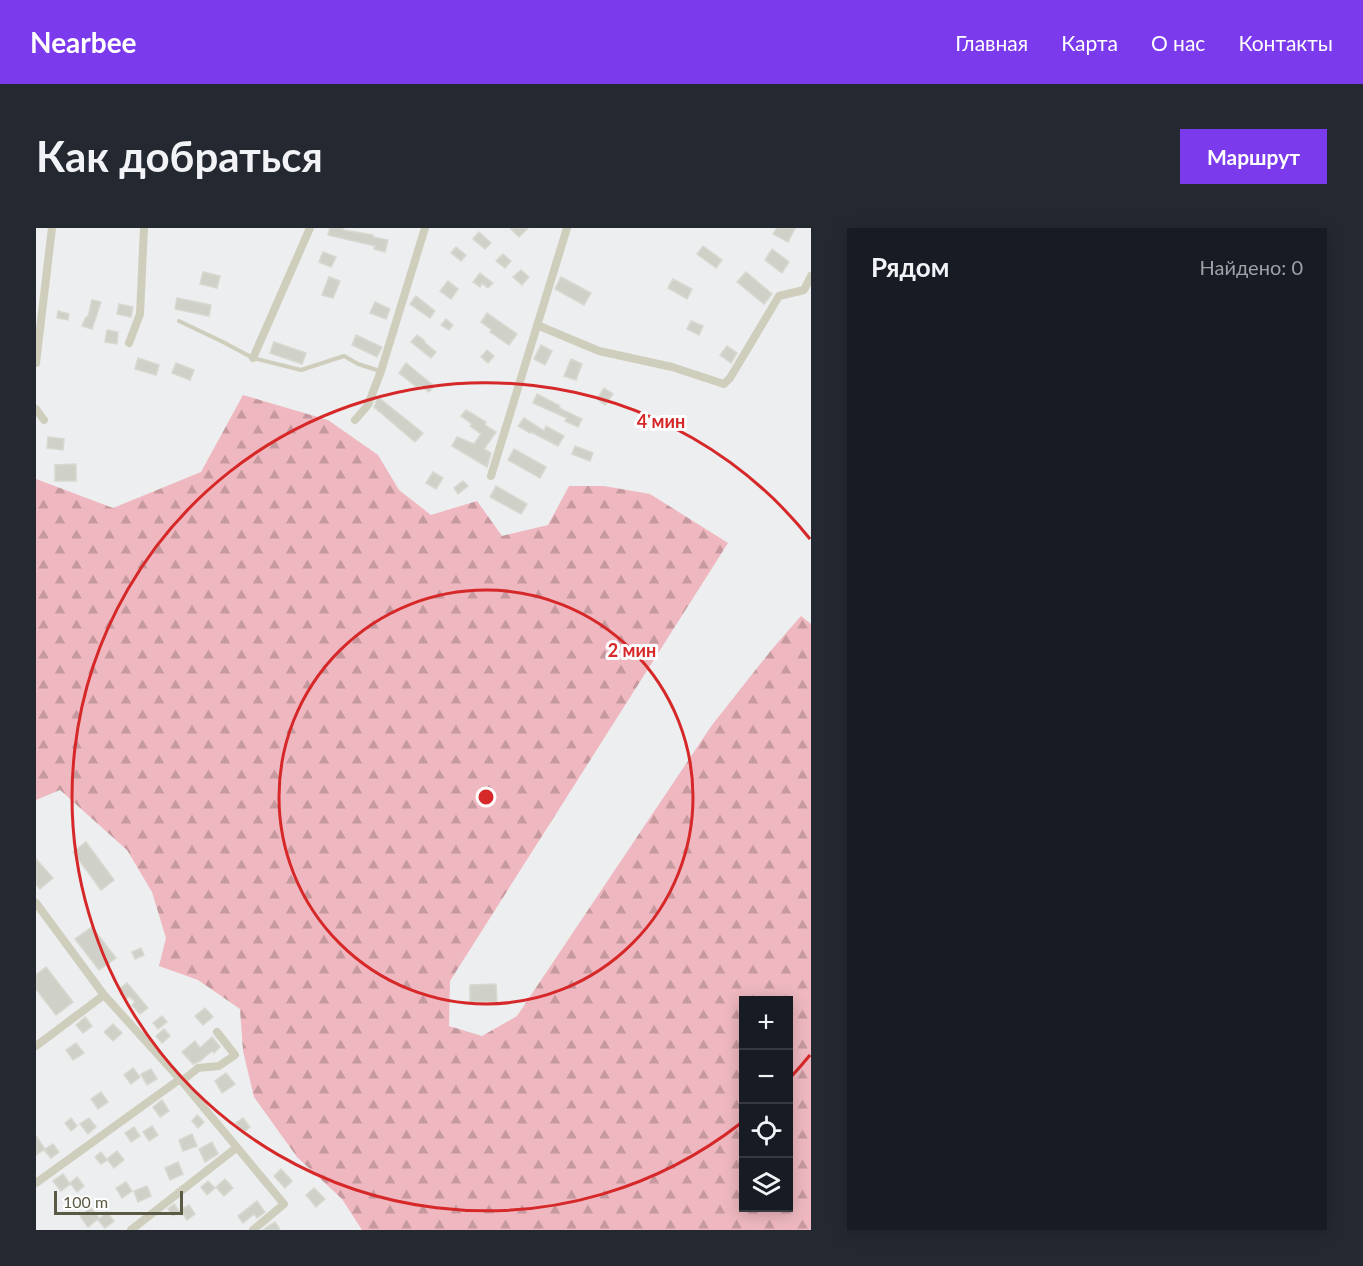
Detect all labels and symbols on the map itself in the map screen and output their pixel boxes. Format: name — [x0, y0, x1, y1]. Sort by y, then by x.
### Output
text: 4 мин — [637, 410, 685, 432]
text: 2 мин — [608, 639, 656, 661]
centre of rings — [476, 787, 496, 807]
scale bar — [54, 1188, 183, 1216]

